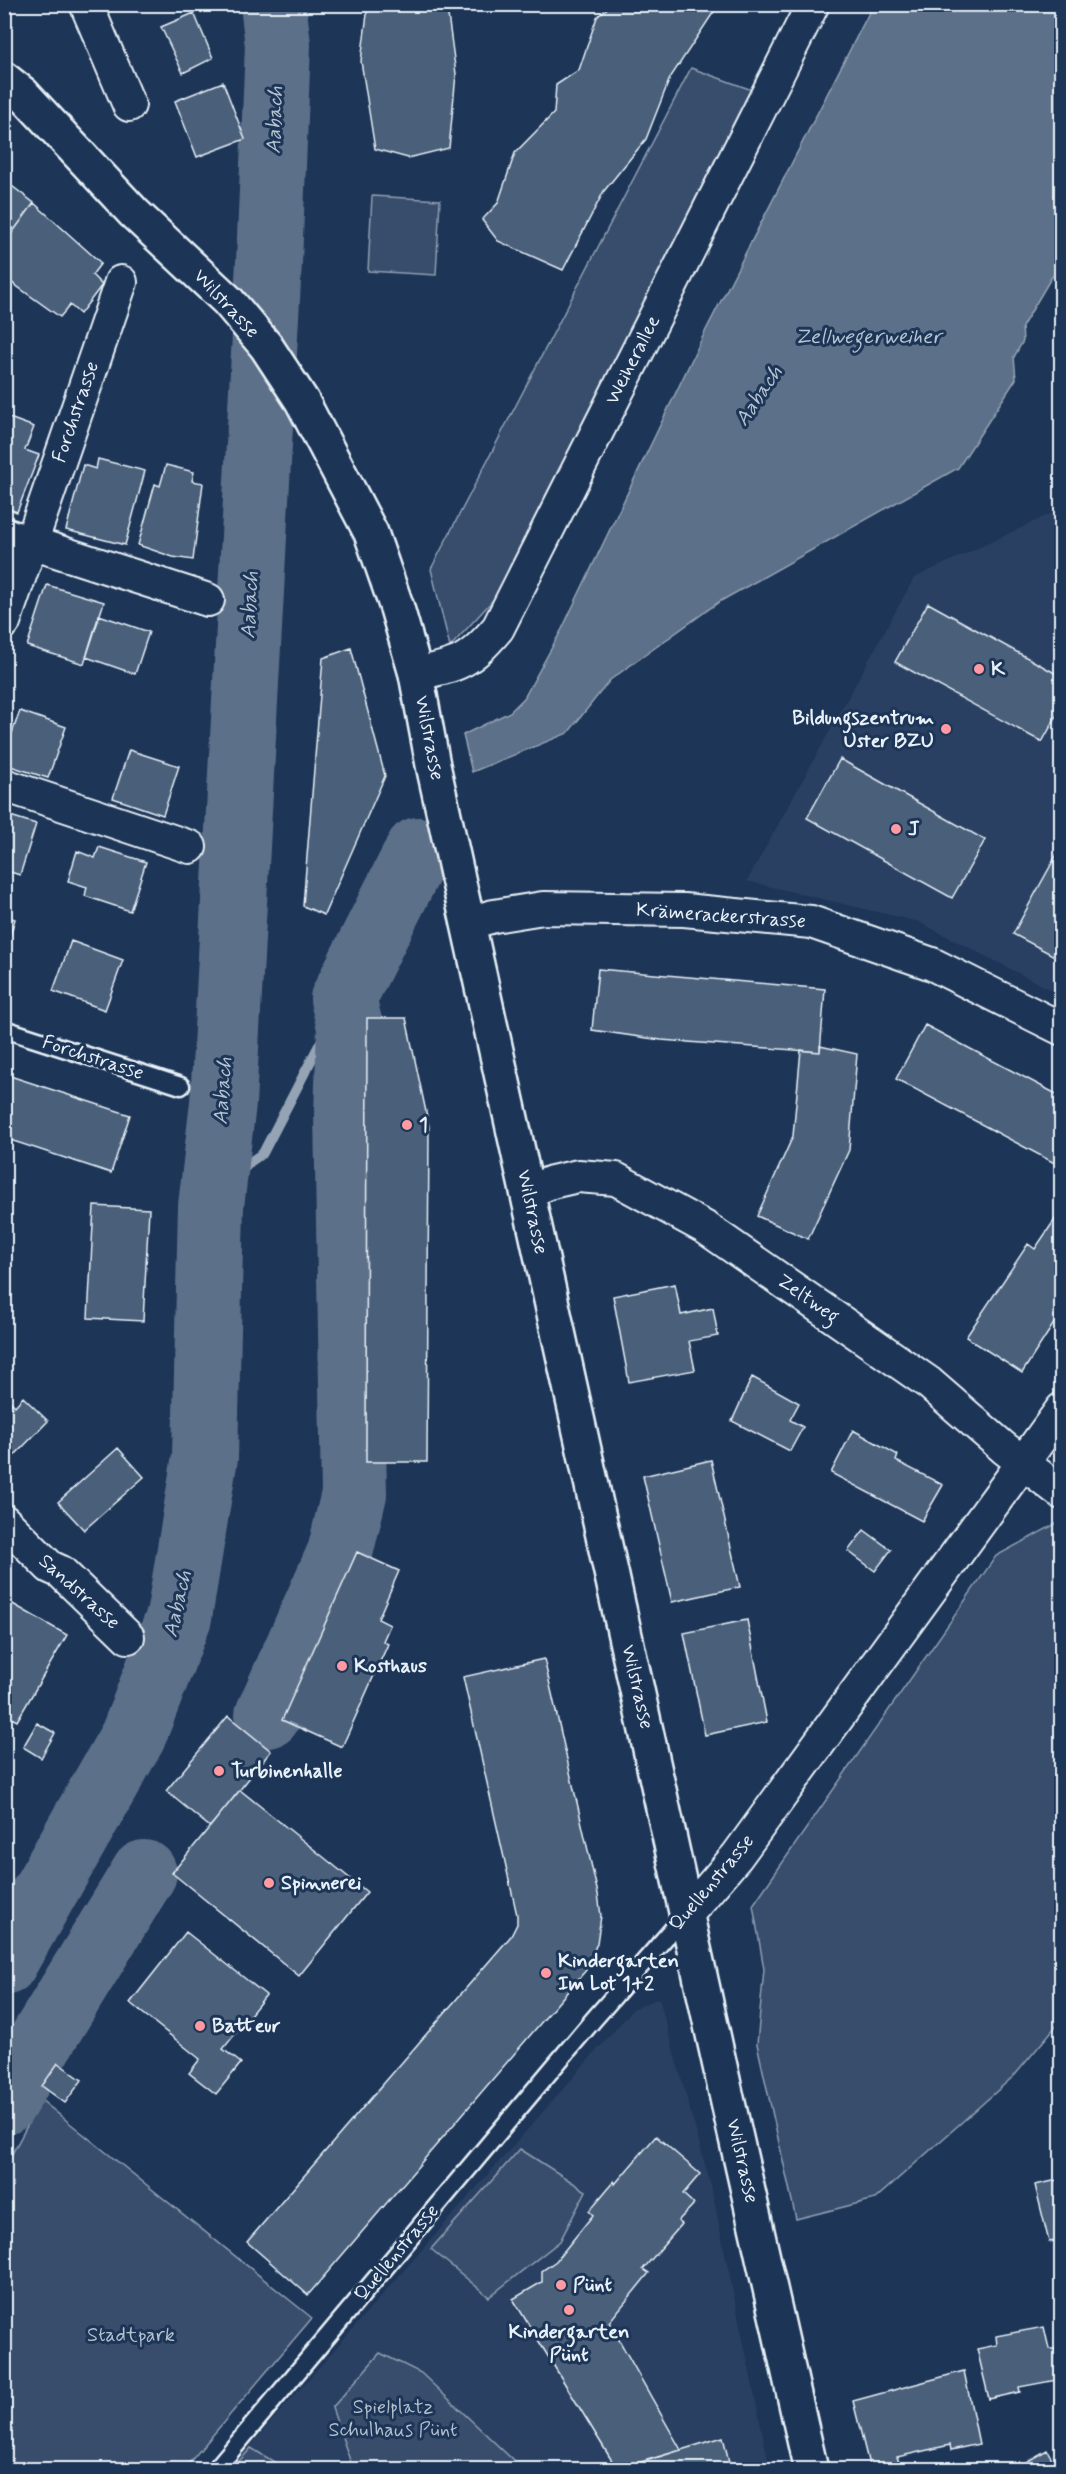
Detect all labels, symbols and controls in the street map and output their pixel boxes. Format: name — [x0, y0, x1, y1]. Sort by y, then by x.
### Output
water label: Aabach — [260, 85, 290, 154]
street label: Wilstrasse — [187, 263, 265, 345]
street label: Weiherallee — [599, 311, 667, 409]
water label: Zellwegerweiher — [795, 323, 944, 353]
street label: Forchstrasse — [46, 358, 106, 466]
water label: Aabach — [729, 360, 790, 432]
water label: Aabach — [234, 570, 266, 639]
place label: K — [991, 656, 1006, 683]
marker: K — [972, 662, 986, 676]
street label: Wilstrasse — [408, 693, 450, 783]
place label: Bildungszentrum Uster BZU — [792, 705, 934, 755]
marker: Bildungszentrum Uster BZU — [939, 722, 953, 736]
place label: J — [908, 816, 920, 843]
marker: J — [889, 822, 903, 836]
street label: Krämerackerstrasse — [635, 897, 807, 935]
street label: Forchstrasse — [39, 1029, 147, 1087]
water label: Aabach — [207, 1056, 239, 1126]
place label: 1 — [419, 1112, 428, 1139]
marker: 1 — [400, 1118, 414, 1132]
street label: Wilstrasse — [510, 1167, 554, 1257]
street label: Zeltweg — [770, 1268, 845, 1332]
street label: Sandstrasse — [32, 1548, 126, 1636]
water label: Aabach — [157, 1568, 199, 1640]
street label: Wilstrasse — [614, 1642, 660, 1732]
place label: Kosthaus — [354, 1653, 427, 1680]
marker: Kosthaus — [335, 1659, 349, 1673]
place label: Turbinenhalle — [231, 1758, 343, 1785]
marker: Turbinenhalle — [212, 1764, 226, 1778]
street label: Quellenstrasse — [663, 1829, 761, 1937]
place label: Spinnerei — [281, 1870, 361, 1897]
marker: Spinnerei — [262, 1876, 276, 1890]
place label: Kindergarten Im Lot 1+2 — [558, 1948, 679, 1998]
marker: Kindergarten Im Lot 1+2 — [539, 1966, 553, 1980]
place label: Batteur — [212, 2013, 281, 2040]
marker: Batteur — [193, 2019, 207, 2033]
street label: Wilstrasse — [719, 2116, 765, 2206]
street label: Quellenstrasse — [348, 2199, 446, 2307]
place label: Pünt — [573, 2272, 612, 2299]
marker: Pünt — [554, 2278, 568, 2292]
marker: Kindergarten Pünt — [562, 2303, 576, 2317]
place label: Kindergarten Pünt — [509, 2319, 629, 2369]
park label: Stadtpark — [87, 2322, 175, 2349]
park label: Spielplatz Schulhaus Pünt — [329, 2394, 457, 2444]

